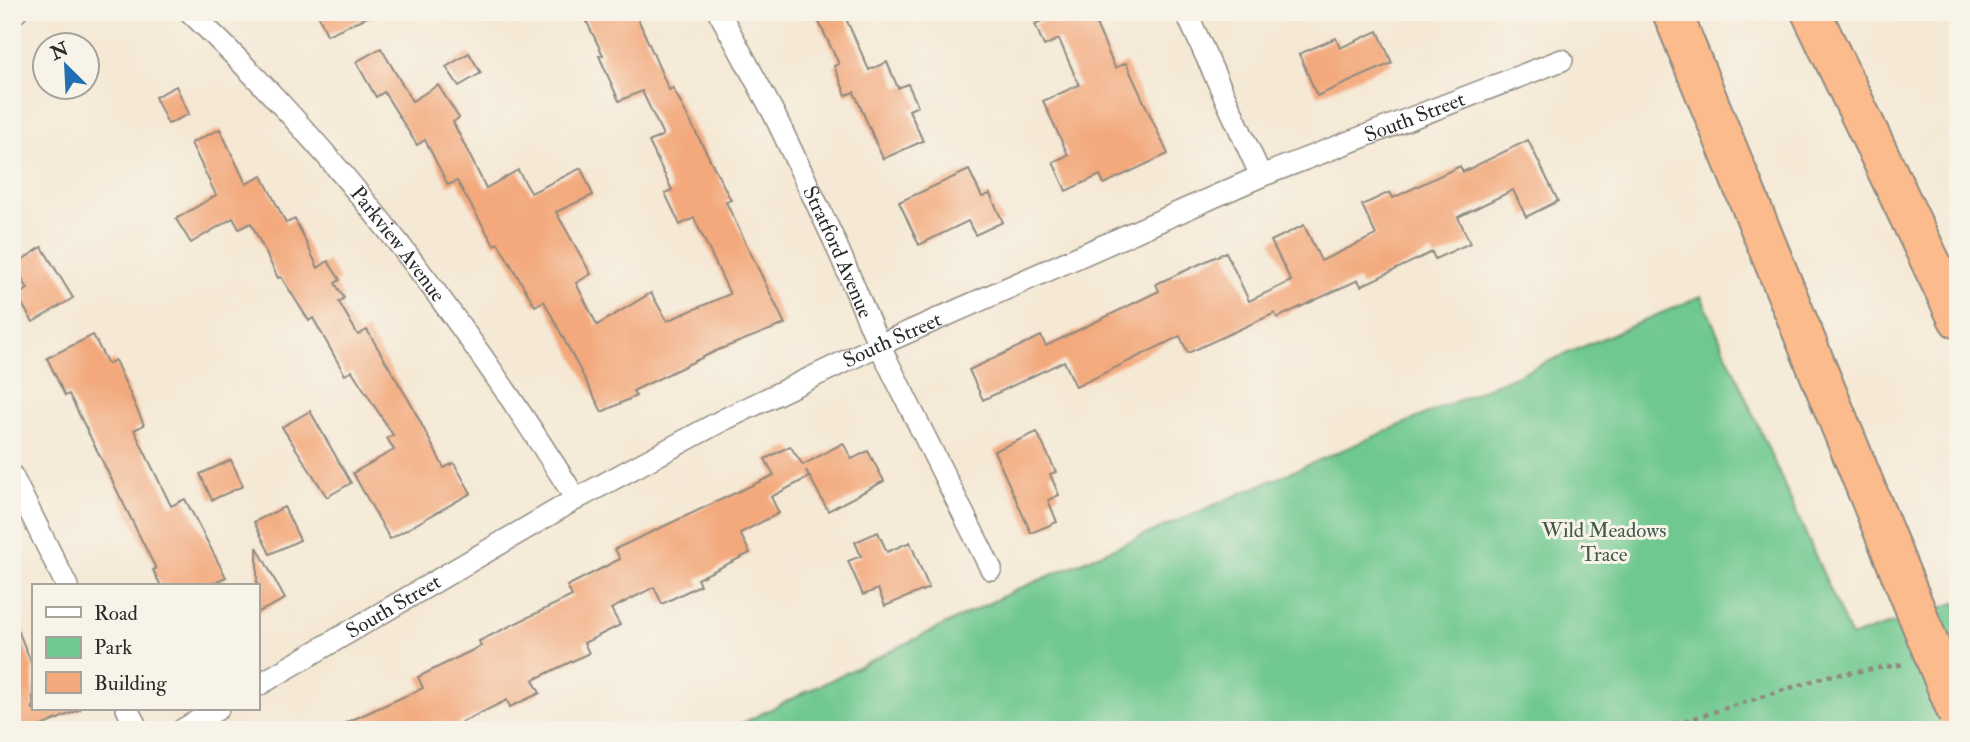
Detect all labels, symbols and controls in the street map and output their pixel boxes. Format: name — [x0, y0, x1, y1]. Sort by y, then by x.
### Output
north arrow — [32, 32, 102, 102]
text: N — [46, 37, 73, 66]
street label: South Street — [1360, 85, 1469, 148]
street label: Parkview Avenue — [345, 180, 452, 307]
street label: Stratford Avenue — [797, 181, 879, 322]
street label: South Street — [838, 305, 946, 374]
park label: Wild Meadows Trace — [1541, 517, 1666, 568]
street label: South Street — [341, 568, 446, 644]
legend — [32, 584, 259, 710]
text: Road — [94, 600, 139, 627]
text: Park — [94, 634, 132, 661]
text: Building — [94, 670, 167, 697]

